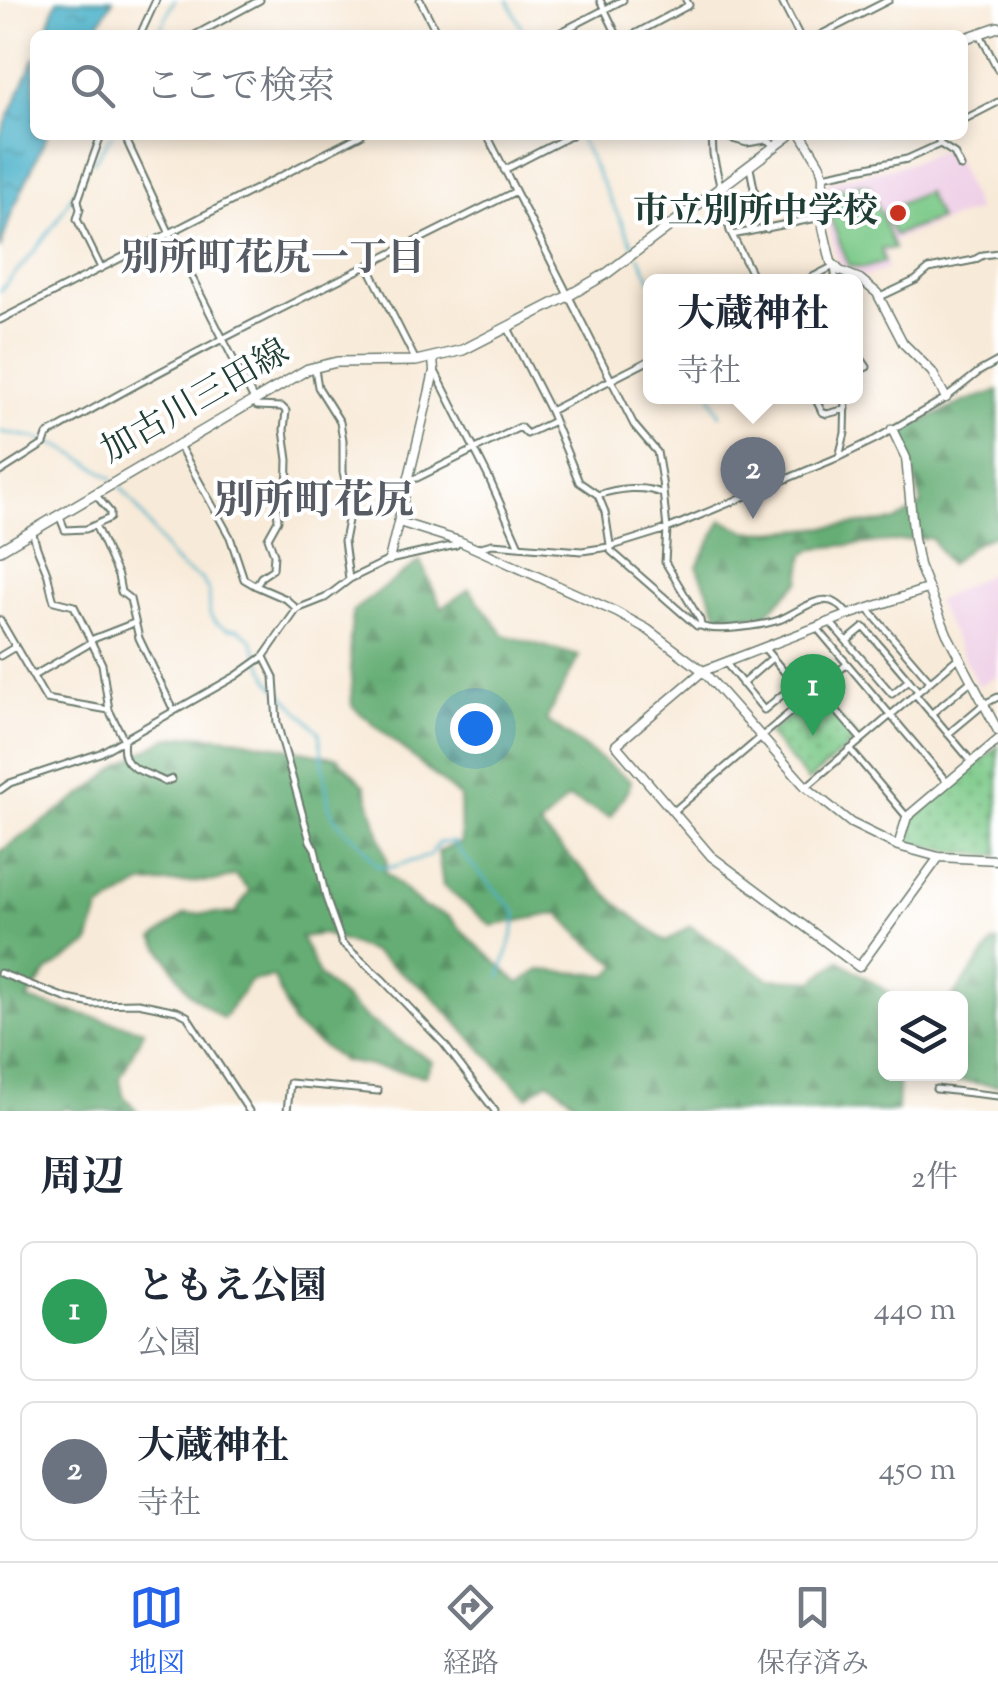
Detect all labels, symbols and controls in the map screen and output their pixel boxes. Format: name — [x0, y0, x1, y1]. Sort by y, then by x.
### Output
search box — [30, 30, 968, 140]
icon: search — [65, 58, 120, 113]
text: ここで検索 — [145, 62, 335, 116]
place label: 市立別所中学校 — [633, 188, 878, 239]
marker: 市立別所中学校 — [887, 202, 909, 224]
district label: 別所町花尻一丁目 — [121, 234, 425, 288]
popup — [643, 274, 863, 404]
text: 大蔵神社 — [677, 290, 829, 344]
street label: 加古川三田線 — [92, 328, 300, 478]
text: 寺社 — [677, 350, 741, 396]
pin: 2 — [720, 436, 786, 519]
district label: 別所町花尻 — [214, 475, 414, 532]
pin: 1 — [780, 654, 846, 736]
your location — [450, 703, 501, 754]
map controls — [878, 991, 968, 1081]
button: layers — [878, 991, 968, 1081]
text: 周辺 — [40, 1150, 124, 1210]
text: 2件 — [911, 1156, 958, 1202]
text: ともえ公園 — [137, 1262, 327, 1316]
text: 1 — [69, 1288, 80, 1334]
text: 440 m — [874, 1288, 956, 1334]
text: 公園 — [137, 1322, 201, 1368]
text: 大蔵神社 — [137, 1422, 289, 1476]
text: 2 — [67, 1448, 82, 1494]
text: 450 m — [879, 1448, 956, 1494]
text: 寺社 — [137, 1482, 201, 1528]
tab: 地図 — [129, 1580, 185, 1685]
tab: 経路 — [443, 1580, 499, 1685]
tab: 保存済み — [757, 1580, 869, 1685]

